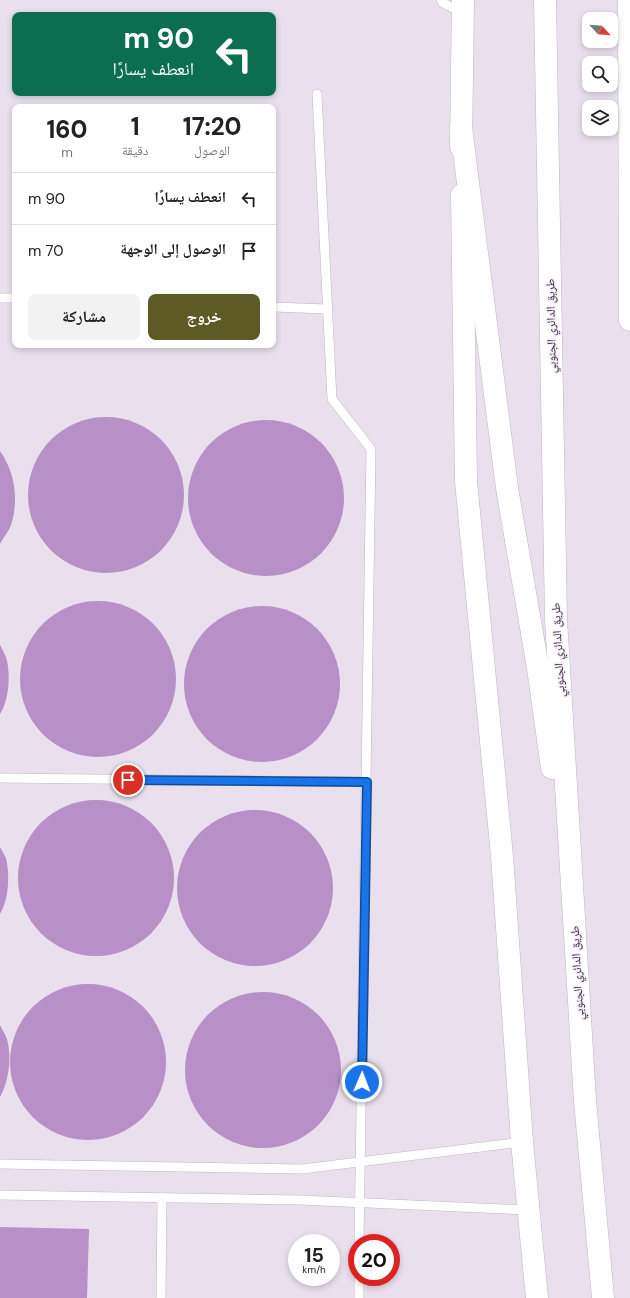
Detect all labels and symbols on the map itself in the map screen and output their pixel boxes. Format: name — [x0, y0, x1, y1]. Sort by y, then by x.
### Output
north arrow — [582, 12, 618, 48]
street label: طريق الدائري الجنوبي — [542, 278, 562, 373]
street label: طريق الدائري الجنوبي — [548, 602, 571, 698]
pin — [111, 763, 145, 797]
street label: طريق الدائري الجنوبي — [567, 925, 590, 1021]
position arrow — [341, 1061, 383, 1103]
speed limit sign: 20 — [348, 1234, 400, 1286]

